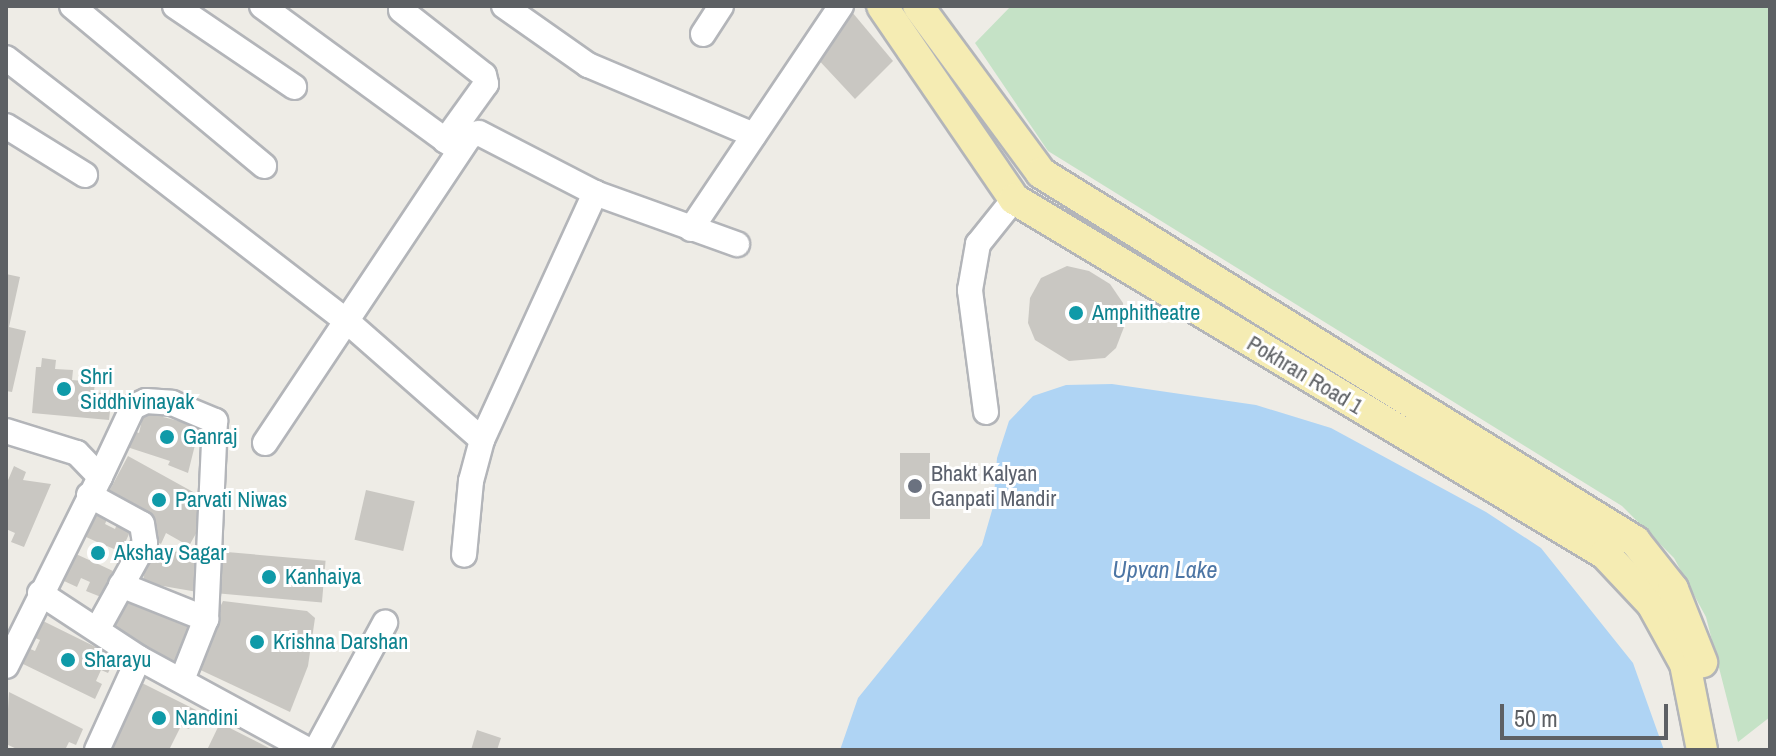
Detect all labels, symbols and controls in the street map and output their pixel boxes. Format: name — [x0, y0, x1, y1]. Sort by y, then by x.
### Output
place label: Amphitheatre — [1092, 300, 1200, 326]
marker: Amphitheatre — [1067, 304, 1085, 322]
street label: Pokhran Road 1 — [1242, 330, 1368, 420]
place label: Shri Siddhivinayak — [80, 363, 194, 414]
marker: Shri Siddhivinayak — [55, 380, 73, 398]
place label: Ganraj — [183, 424, 237, 450]
marker: Ganraj — [158, 428, 176, 446]
place label: Bhakt Kalyan Ganpati Mandir — [931, 460, 1056, 512]
marker: Bhakt Kalyan Ganpati Mandir — [906, 477, 924, 495]
place label: Parvati Niwas — [175, 487, 287, 513]
marker: Parvati Niwas — [150, 491, 168, 509]
place label: Akshay Sagar — [114, 540, 226, 566]
marker: Akshay Sagar — [89, 544, 107, 562]
water label: Upvan Lake — [1112, 556, 1218, 584]
place label: Kanhaiya — [285, 564, 361, 590]
marker: Kanhaiya — [260, 568, 278, 586]
place label: Krishna Darshan — [273, 629, 408, 655]
marker: Krishna Darshan — [248, 633, 266, 651]
place label: Sharayu — [84, 647, 151, 673]
marker: Sharayu — [59, 651, 77, 669]
scale bar — [1504, 688, 1672, 738]
text: 50 m — [1514, 702, 1558, 734]
place label: Nandini — [175, 705, 238, 731]
marker: Nandini — [150, 709, 168, 727]

